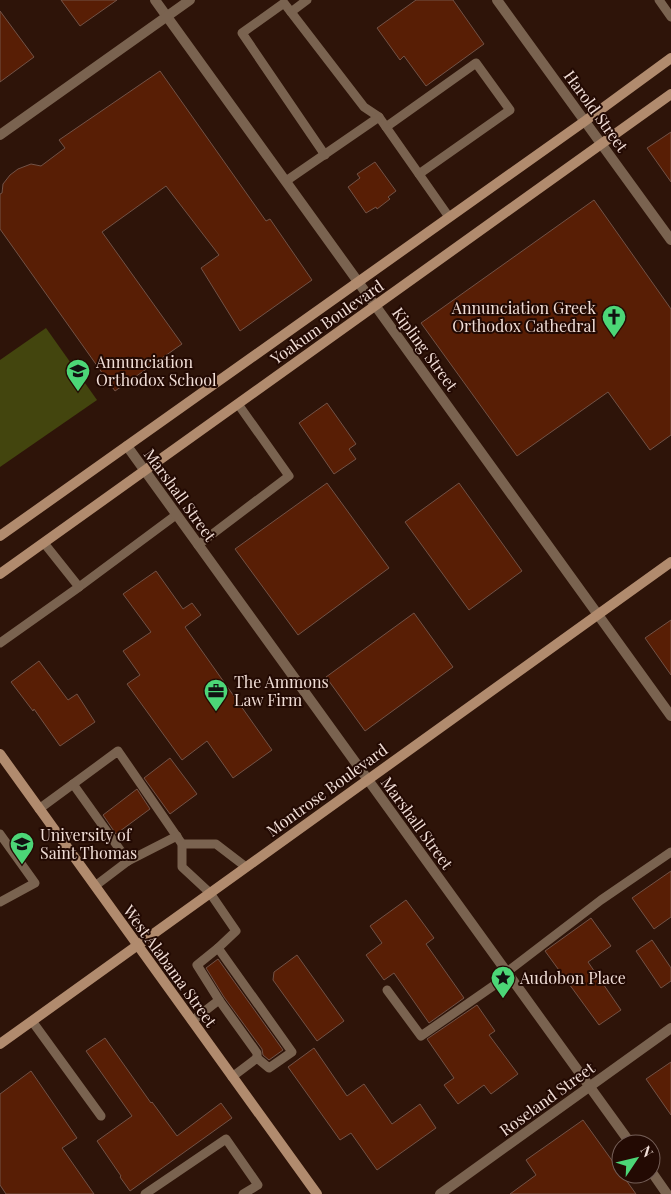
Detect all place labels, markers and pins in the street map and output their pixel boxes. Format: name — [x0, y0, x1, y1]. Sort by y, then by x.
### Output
place label: Annunciation Greek Orthodox Cathedral — [451, 297, 596, 336]
church icon: Annunciation Greek Orthodox Cathedral — [601, 304, 627, 338]
place label: Annunciation Orthodox School — [95, 351, 217, 390]
school or university icon: Annunciation Orthodox School — [65, 358, 91, 392]
place label: The Ammons Law Firm — [234, 671, 329, 710]
office icon: The Ammons Law Firm — [203, 678, 229, 712]
place label: University of Saint Thomas — [40, 824, 137, 863]
school or university icon: University of Saint Thomas — [9, 831, 35, 865]
place icon: Audobon Place — [490, 965, 516, 999]
place label: Audobon Place — [519, 967, 626, 988]

